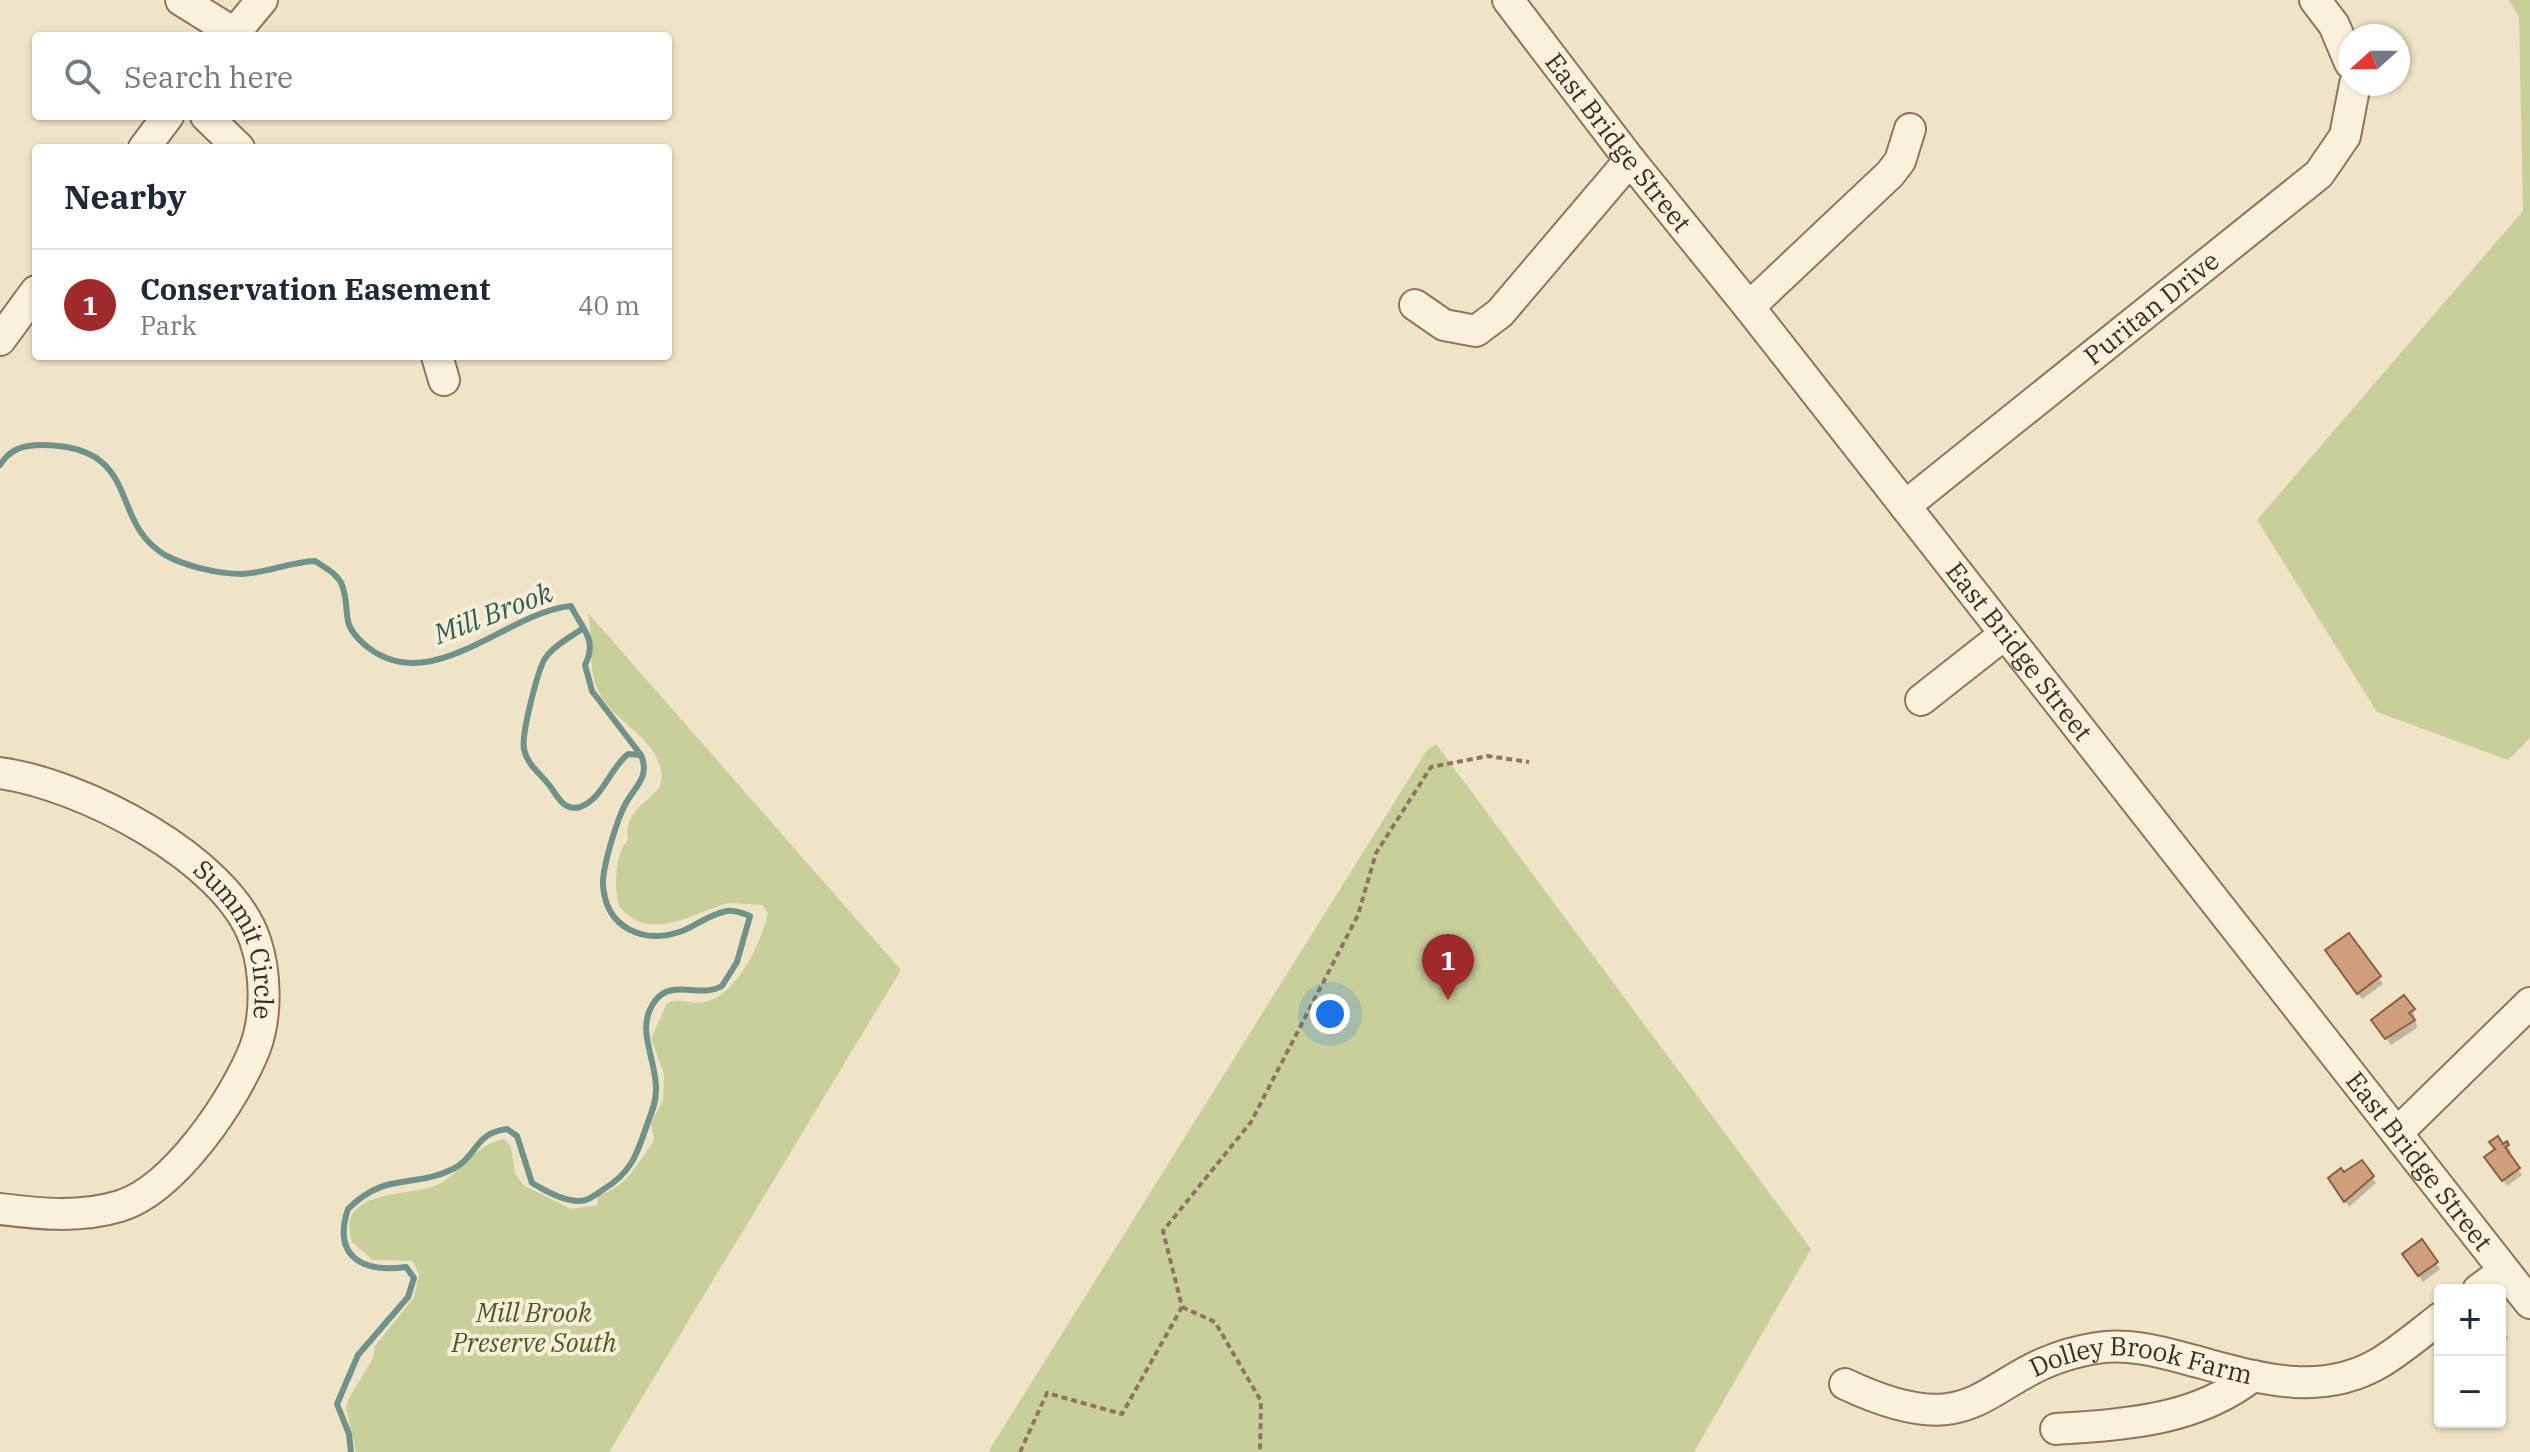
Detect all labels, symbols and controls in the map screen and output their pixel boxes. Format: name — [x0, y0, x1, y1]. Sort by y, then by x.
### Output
north arrow — [2338, 24, 2410, 96]
search box — [32, 32, 672, 120]
street label: East Bridge Street — [1538, 45, 1699, 239]
icon: search — [60, 54, 104, 98]
text: Search here — [124, 57, 293, 96]
text: Nearby — [64, 174, 186, 218]
street label: Puritan Drive — [2076, 243, 2225, 372]
text: Conservation Easement — [140, 269, 490, 308]
text: 1 — [82, 288, 98, 322]
text: 40 m — [578, 288, 640, 322]
text: Park — [140, 308, 197, 342]
street label: East Bridge Street — [1939, 554, 2101, 747]
water label: Mill Brook — [427, 573, 558, 652]
street label: Summit Circle — [187, 851, 282, 1021]
pin: 1 — [1422, 934, 1474, 1000]
your location — [1310, 994, 1350, 1034]
street label: East Bridge Street — [2339, 1064, 2501, 1257]
map controls — [2434, 1284, 2506, 1428]
button: + — [2434, 1284, 2506, 1356]
park label: Mill Brook Preserve South — [450, 1295, 617, 1359]
text: Dolley Brook Farm — [2023, 1328, 2256, 1391]
button: − — [2434, 1356, 2506, 1428]
street label: Dolley Brook Farm — [2030, 1363, 2258, 1395]

